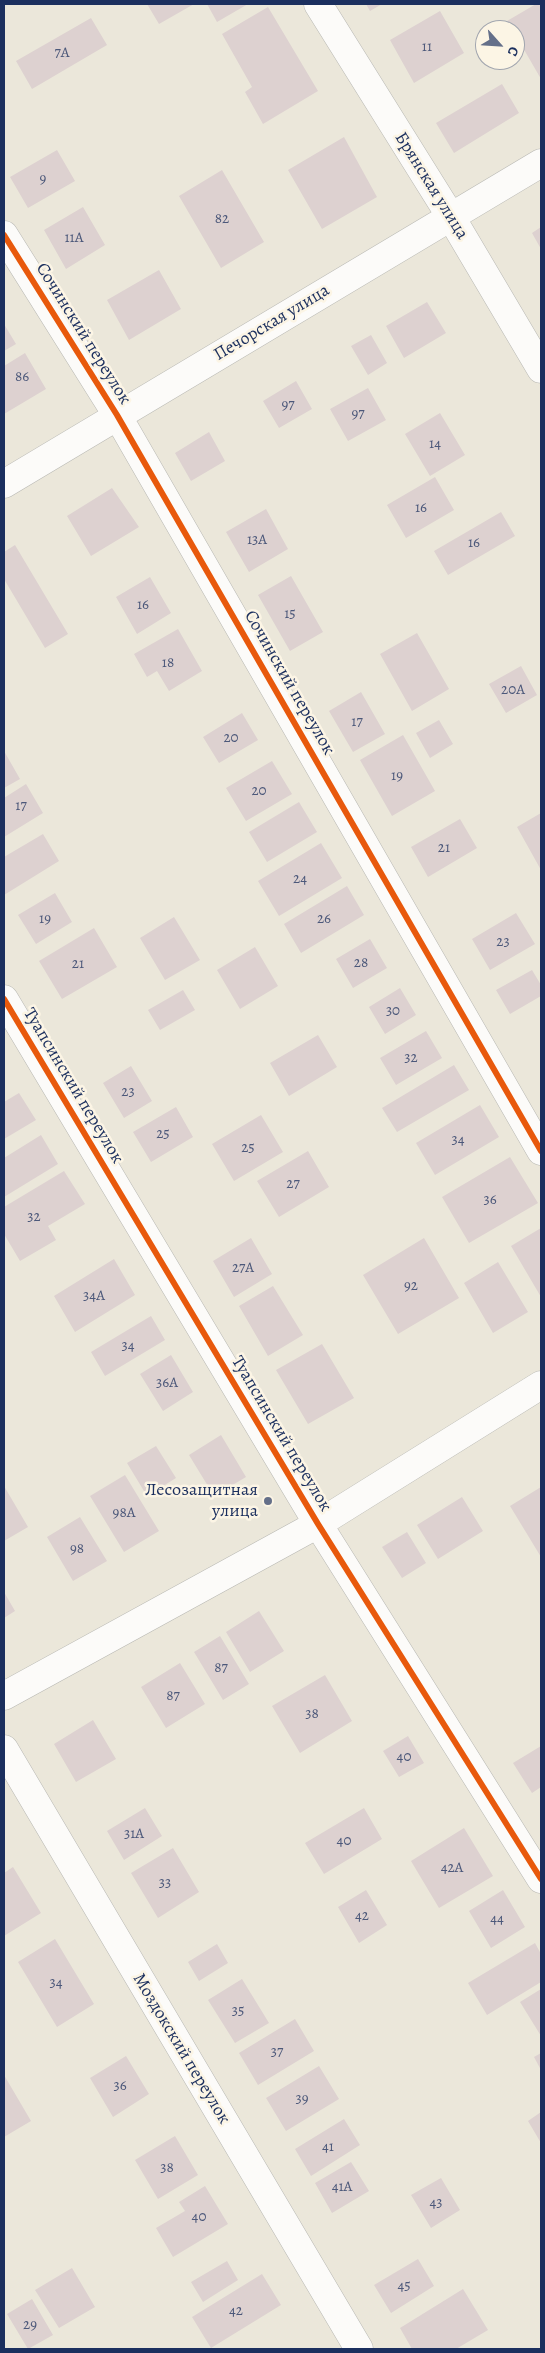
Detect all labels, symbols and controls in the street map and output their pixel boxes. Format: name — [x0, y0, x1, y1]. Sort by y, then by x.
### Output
north arrow — [475, 20, 525, 70]
house number: 11 — [422, 38, 432, 56]
text: С — [503, 43, 523, 59]
house number: 7А — [54, 44, 70, 62]
street label: Брянская улица — [389, 128, 473, 244]
house number: 9 — [40, 170, 46, 188]
house number: 82 — [215, 210, 229, 228]
house number: 11А — [64, 229, 84, 247]
street label: Сочинский переулок — [31, 259, 135, 409]
street label: Печорская улица — [210, 280, 334, 366]
house number: 86 — [15, 368, 29, 386]
house number: 97 — [281, 396, 295, 414]
house number: 97 — [351, 405, 365, 423]
house number: 14 — [429, 435, 441, 453]
house number: 16 — [415, 499, 427, 517]
house number: 13А — [247, 531, 267, 549]
house number: 16 — [468, 534, 480, 552]
house number: 16 — [137, 596, 149, 614]
house number: 15 — [284, 605, 296, 623]
street label: Сочинский переулок — [239, 607, 339, 759]
house number: 18 — [162, 654, 174, 672]
house number: 20А — [501, 681, 525, 699]
house number: 17 — [351, 713, 363, 731]
house number: 20 — [223, 729, 239, 747]
house number: 19 — [391, 767, 403, 785]
house number: 20 — [251, 782, 267, 800]
house number: 17 — [15, 797, 27, 815]
house number: 21 — [438, 839, 450, 857]
house number: 24 — [293, 870, 307, 888]
house number: 19 — [39, 910, 51, 928]
house number: 26 — [317, 910, 331, 928]
house number: 23 — [496, 933, 510, 951]
house number: 28 — [354, 954, 368, 972]
house number: 21 — [72, 955, 84, 973]
house number: 30 — [386, 1002, 400, 1020]
street label: Туапсинский переулок — [18, 1004, 128, 1168]
house number: 32 — [404, 1049, 418, 1067]
house number: 23 — [121, 1083, 135, 1101]
house number: 25 — [156, 1125, 170, 1143]
house number: 34 — [451, 1131, 465, 1149]
house number: 25 — [241, 1139, 255, 1157]
house number: 27 — [286, 1175, 300, 1193]
house number: 36 — [483, 1191, 497, 1209]
house number: 32 — [27, 1208, 41, 1226]
house number: 27А — [232, 1259, 254, 1277]
house number: 92 — [404, 1277, 418, 1295]
house number: 34А — [83, 1287, 105, 1305]
house number: 34 — [121, 1337, 135, 1355]
street label: Туапсинский переулок — [226, 1352, 336, 1516]
house number: 36А — [156, 1374, 178, 1392]
place label: Лесозащитная улица — [145, 1480, 258, 1522]
marker: Лесозащитная улица — [262, 1495, 274, 1507]
house number: 98А — [113, 1504, 135, 1522]
house number: 98 — [70, 1540, 84, 1558]
house number: 87 — [214, 1659, 228, 1677]
house number: 87 — [166, 1687, 180, 1705]
house number: 38 — [305, 1705, 319, 1723]
house number: 40 — [397, 1748, 411, 1766]
house number: 31А — [124, 1825, 144, 1843]
house number: 40 — [337, 1832, 351, 1850]
house number: 42А — [441, 1859, 463, 1877]
house number: 33 — [159, 1874, 171, 1892]
house number: 42 — [355, 1907, 369, 1925]
house number: 44 — [490, 1910, 504, 1928]
street label: Моздокский переулок — [127, 1970, 235, 2128]
house number: 34 — [49, 1974, 63, 1992]
house number: 35 — [232, 2002, 244, 2020]
house number: 37 — [271, 2043, 283, 2061]
house number: 36 — [113, 2077, 127, 2095]
house number: 39 — [295, 2090, 309, 2108]
house number: 41 — [322, 2138, 334, 2156]
house number: 38 — [160, 2159, 174, 2177]
house number: 41А — [332, 2178, 352, 2196]
house number: 43 — [429, 2194, 443, 2212]
house number: 40 — [192, 2208, 206, 2226]
house number: 45 — [397, 2277, 411, 2295]
house number: 42 — [229, 2302, 243, 2320]
house number: 29 — [23, 2316, 37, 2334]

